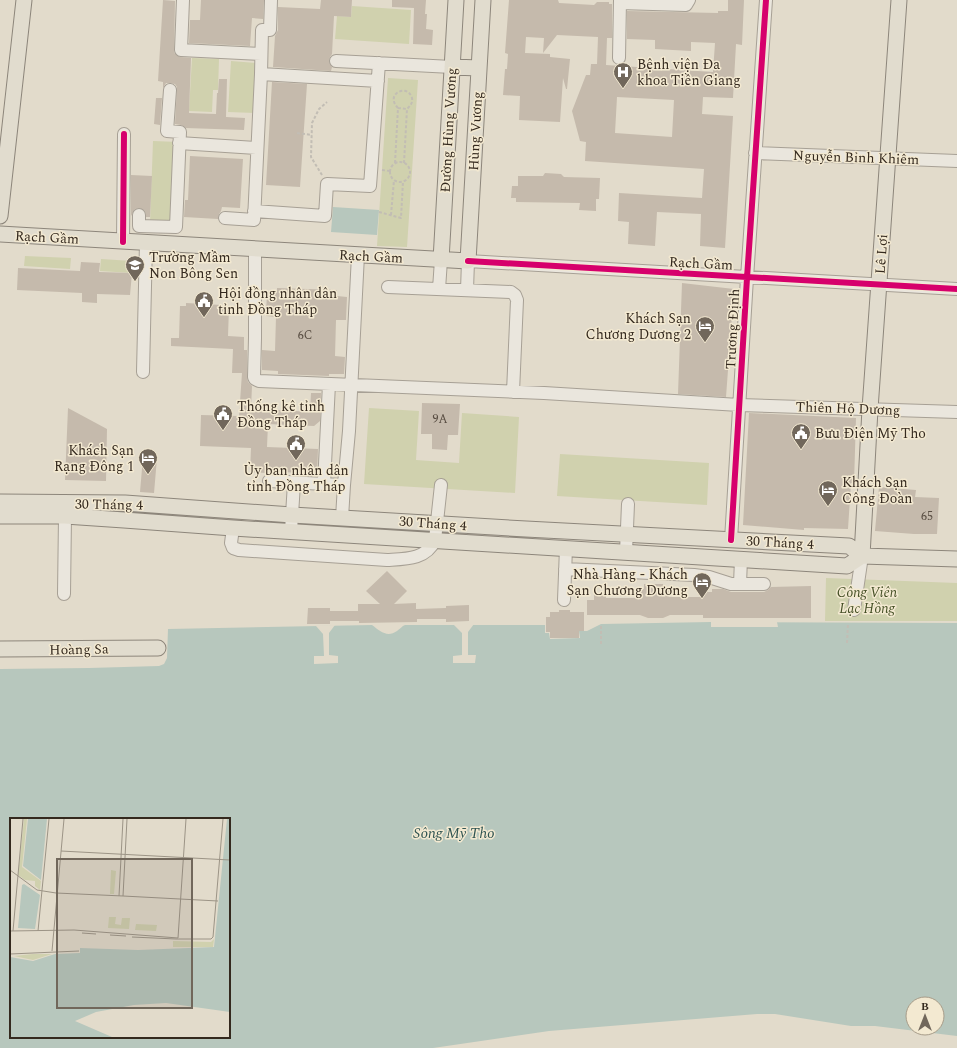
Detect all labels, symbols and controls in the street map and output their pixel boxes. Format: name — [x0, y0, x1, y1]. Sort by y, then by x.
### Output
place label: Bệnh viện Đa khoa Tiền Giang — [637, 54, 741, 91]
hospital icon: Bệnh viện Đa khoa Tiền Giang — [612, 61, 634, 89]
street label: Đường Hùng Vương — [435, 67, 462, 193]
street label: Hùng Vương — [463, 91, 488, 171]
street label: Nguyễn Bỉnh Khiêm — [793, 145, 919, 170]
street label: Rạch Gầm — [14, 225, 80, 250]
street label: Lê Lợi — [870, 233, 893, 275]
street label: Rạch Gầm — [338, 244, 404, 269]
place label: Trường Mầm Non Bông Sen — [149, 247, 238, 284]
street label: Rạch Gầm — [668, 251, 734, 276]
school or university icon: Trường Mầm Non Bông Sen — [124, 254, 146, 282]
place label: Hội đồng nhân dân tỉnh Đồng Tháp — [218, 283, 337, 320]
street label: Trương Định — [720, 288, 745, 370]
public building icon: Hội đồng nhân dân tỉnh Đồng Tháp — [193, 290, 215, 318]
place label: Khách Sạn Chương Dương 2 — [586, 308, 691, 345]
hotel icon: Khách Sạn Chương Dương 2 — [694, 315, 716, 343]
house number: 6C — [298, 326, 312, 345]
place label: Thống kê tỉnh Đồng Tháp — [237, 396, 325, 433]
street label: Thiên Hộ Dương — [795, 396, 901, 421]
public building icon: Thống kê tỉnh Đồng Tháp — [212, 403, 234, 431]
house number: 9A — [432, 410, 448, 429]
public building icon: Bưu Điện Mỹ Tho — [790, 422, 812, 450]
place label: Bưu Điện Mỹ Tho — [815, 423, 926, 444]
public building icon: Ủy ban nhân dân tỉnh Đồng Tháp — [285, 433, 307, 461]
place label: Khách Sạn Rạng Đông 1 — [54, 440, 134, 477]
hotel icon: Khách Sạn Rạng Đông 1 — [137, 447, 159, 475]
place label: Ủy ban nhân dân tỉnh Đồng Tháp — [243, 460, 349, 497]
place label: Khách Sạn Công Đoàn — [842, 472, 912, 509]
hotel icon: Khách Sạn Công Đoàn — [817, 479, 839, 507]
street label: 30 Tháng 4 — [75, 493, 143, 516]
house number: 65 — [921, 507, 933, 526]
street label: 30 Tháng 4 — [398, 511, 468, 536]
street label: 30 Tháng 4 — [745, 530, 815, 555]
place label: Nhà Hàng - Khách Sạn Chương Dương — [567, 564, 688, 601]
hotel icon: Nhà Hàng - Khách Sạn Chương Dương — [691, 571, 713, 599]
park label: Công Viên Lạc Hồng — [837, 582, 898, 619]
street label: Hoàng Sa — [49, 638, 109, 661]
inset map — [10, 818, 230, 1038]
water label: Sông Mỹ Tho — [413, 822, 495, 845]
north arrow — [905, 996, 945, 1036]
text: B — [921, 998, 929, 1015]

